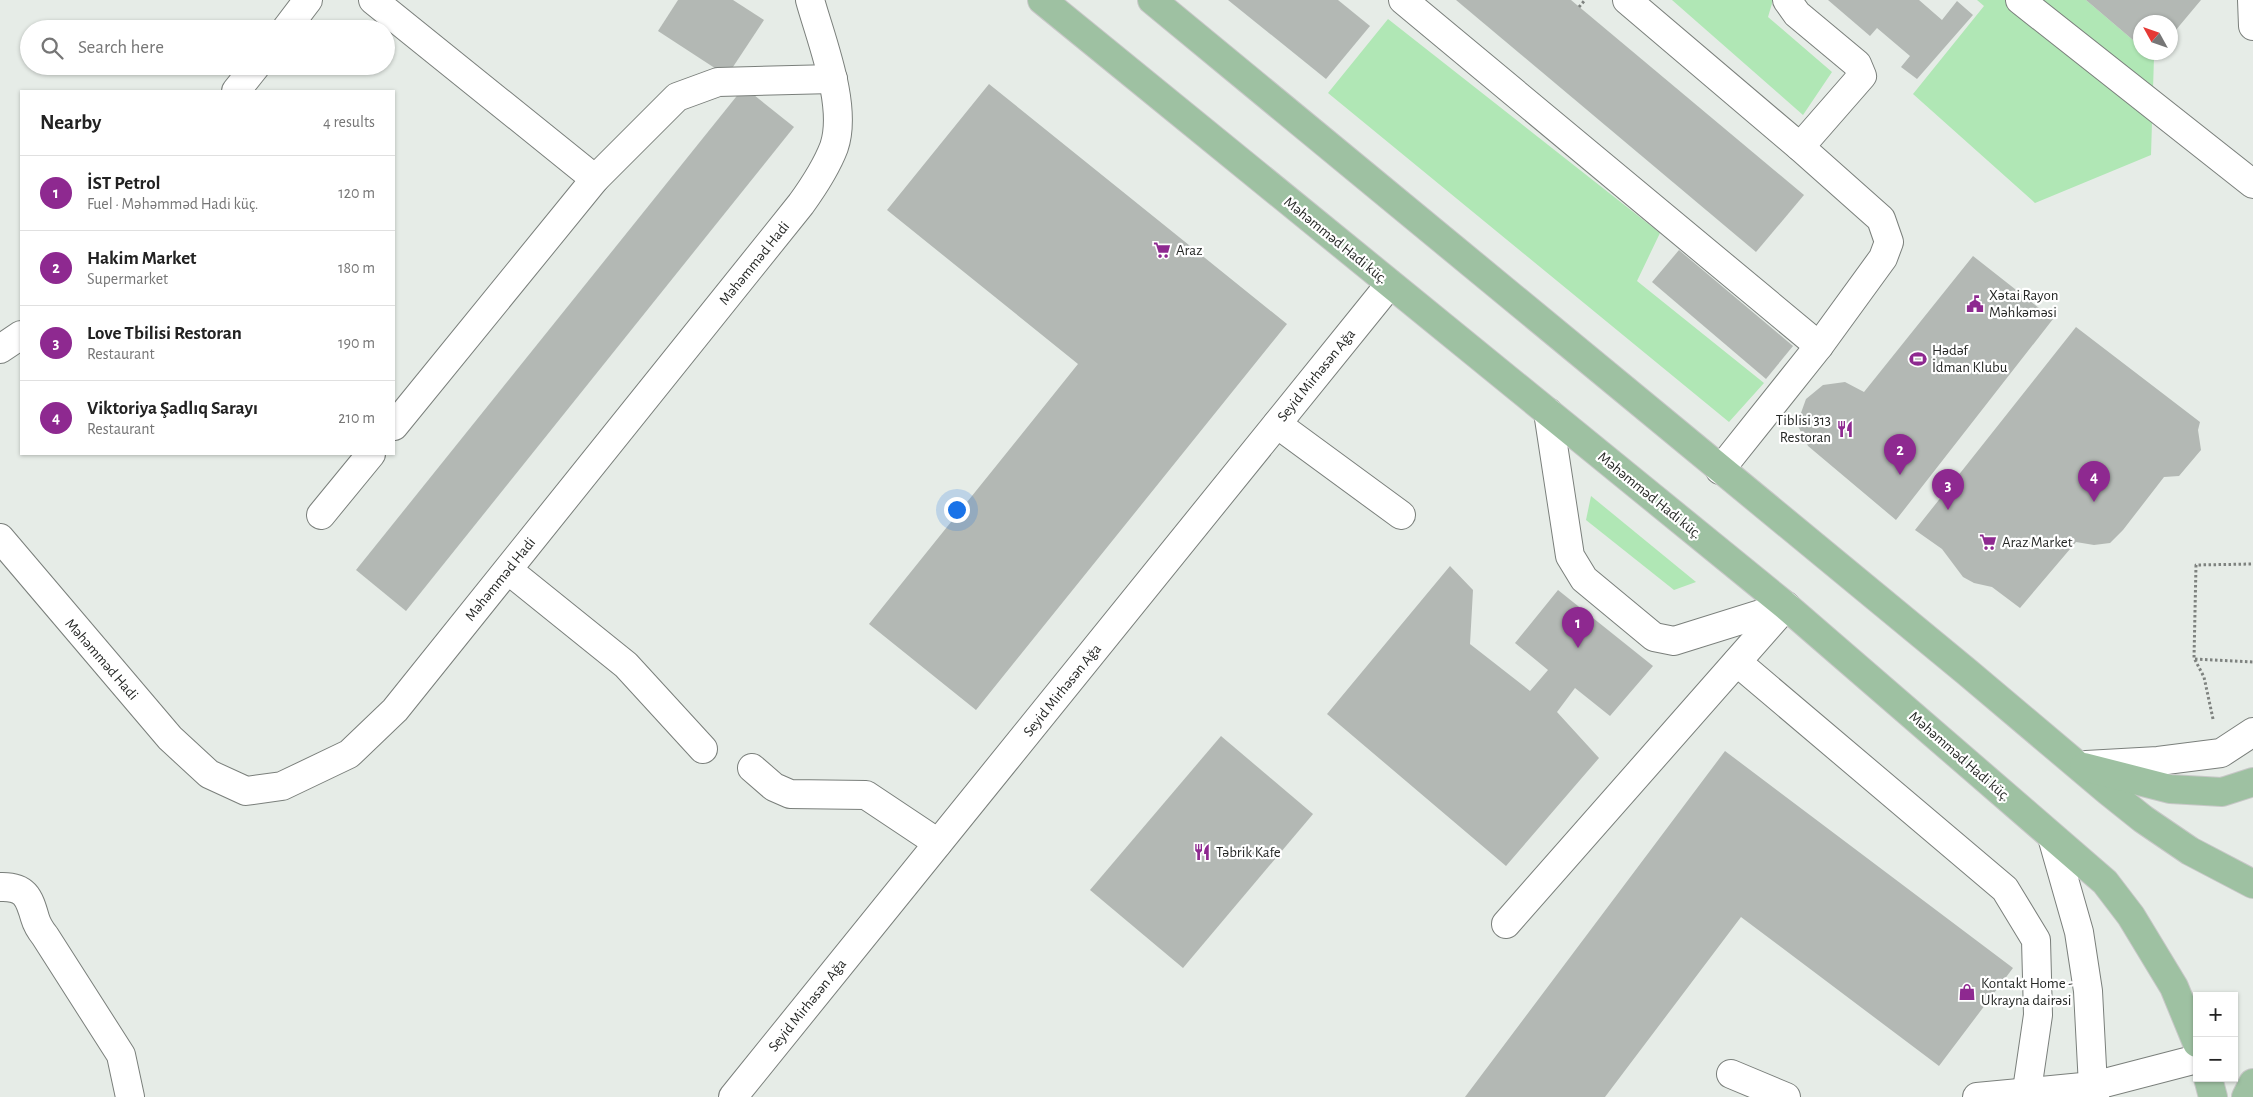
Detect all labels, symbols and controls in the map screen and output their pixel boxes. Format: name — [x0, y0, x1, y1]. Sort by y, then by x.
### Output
north arrow — [2133, 15, 2178, 60]
search box — [20, 20, 395, 75]
icon: search — [38, 34, 66, 62]
text: Search here — [78, 38, 164, 57]
text: Nearby — [40, 112, 101, 133]
text: 4 results — [323, 114, 375, 130]
text: İST Petrol — [87, 174, 161, 193]
text: 1 — [53, 185, 59, 201]
text: 120 m — [338, 185, 375, 201]
street label: Məhəmməd Hadi küç. — [1281, 194, 1390, 287]
text: Fuel · Məhəmməd Hadi küç. — [87, 196, 258, 212]
street label: Məhəmməd Hadi — [716, 219, 792, 308]
supermarket icon: Araz — [1152, 240, 1172, 260]
place label: Araz — [1176, 243, 1202, 258]
text: Hakim Market — [87, 249, 197, 268]
text: 2 — [52, 260, 60, 276]
text: 180 m — [338, 260, 375, 276]
text: Supermarket — [87, 271, 168, 287]
place label: Xətai Rayon Məhkəməsi — [1989, 288, 2058, 320]
public building icon: Xətai Rayon Məhkəməsi — [1965, 294, 1985, 314]
text: Love Tbilisi Restoran — [87, 324, 242, 343]
street label: Seyid Mirhəsən Ağa — [1275, 326, 1358, 424]
text: 3 — [53, 335, 59, 351]
text: 190 m — [338, 335, 375, 351]
place label: Hədəf İdman Klubu — [1932, 343, 2008, 375]
text: Restaurant — [87, 346, 155, 362]
sports icon: Hədəf İdman Klubu — [1908, 349, 1928, 369]
text: Viktoriya Şadlıq Sarayı — [87, 399, 258, 418]
text: 4 — [52, 410, 60, 426]
text: 210 m — [338, 410, 375, 426]
place label: Tiblisi 313 Restoran — [1776, 413, 1831, 445]
restaurant icon: Tiblisi 313 Restoran — [1835, 419, 1855, 439]
text: Restaurant — [87, 421, 155, 437]
pin: 2 — [1884, 434, 1916, 475]
street label: Məhəmməd Hadi küç. — [1595, 449, 1704, 542]
pin: 4 — [2078, 461, 2110, 502]
pin: 3 — [1932, 469, 1964, 510]
your location — [944, 497, 970, 523]
supermarket icon: Araz Market — [1978, 532, 1998, 552]
street label: Məhəmməd Hadi — [462, 535, 538, 624]
place label: Araz Market — [2002, 535, 2073, 550]
pin: 1 — [1562, 607, 1594, 648]
street label: Məhəmməd Hadi — [62, 616, 141, 703]
street label: Seyid Mirhəsən Ağa — [1021, 641, 1104, 739]
street label: Məhəmməd Hadi küç. — [1906, 709, 2013, 804]
restaurant icon: Təbrik Kafe — [1192, 842, 1212, 862]
place label: Təbrik Kafe — [1216, 845, 1281, 860]
street label: Seyid Mirhəsən Ağa — [766, 956, 849, 1054]
place label: Kontakt Home - Ukrayna dairəsi — [1981, 976, 2073, 1008]
shop icon: Kontakt Home - Ukrayna dairəsi — [1957, 982, 1977, 1002]
map controls — [2193, 992, 2238, 1082]
button: + — [2193, 992, 2238, 1037]
button: − — [2193, 1037, 2238, 1082]

